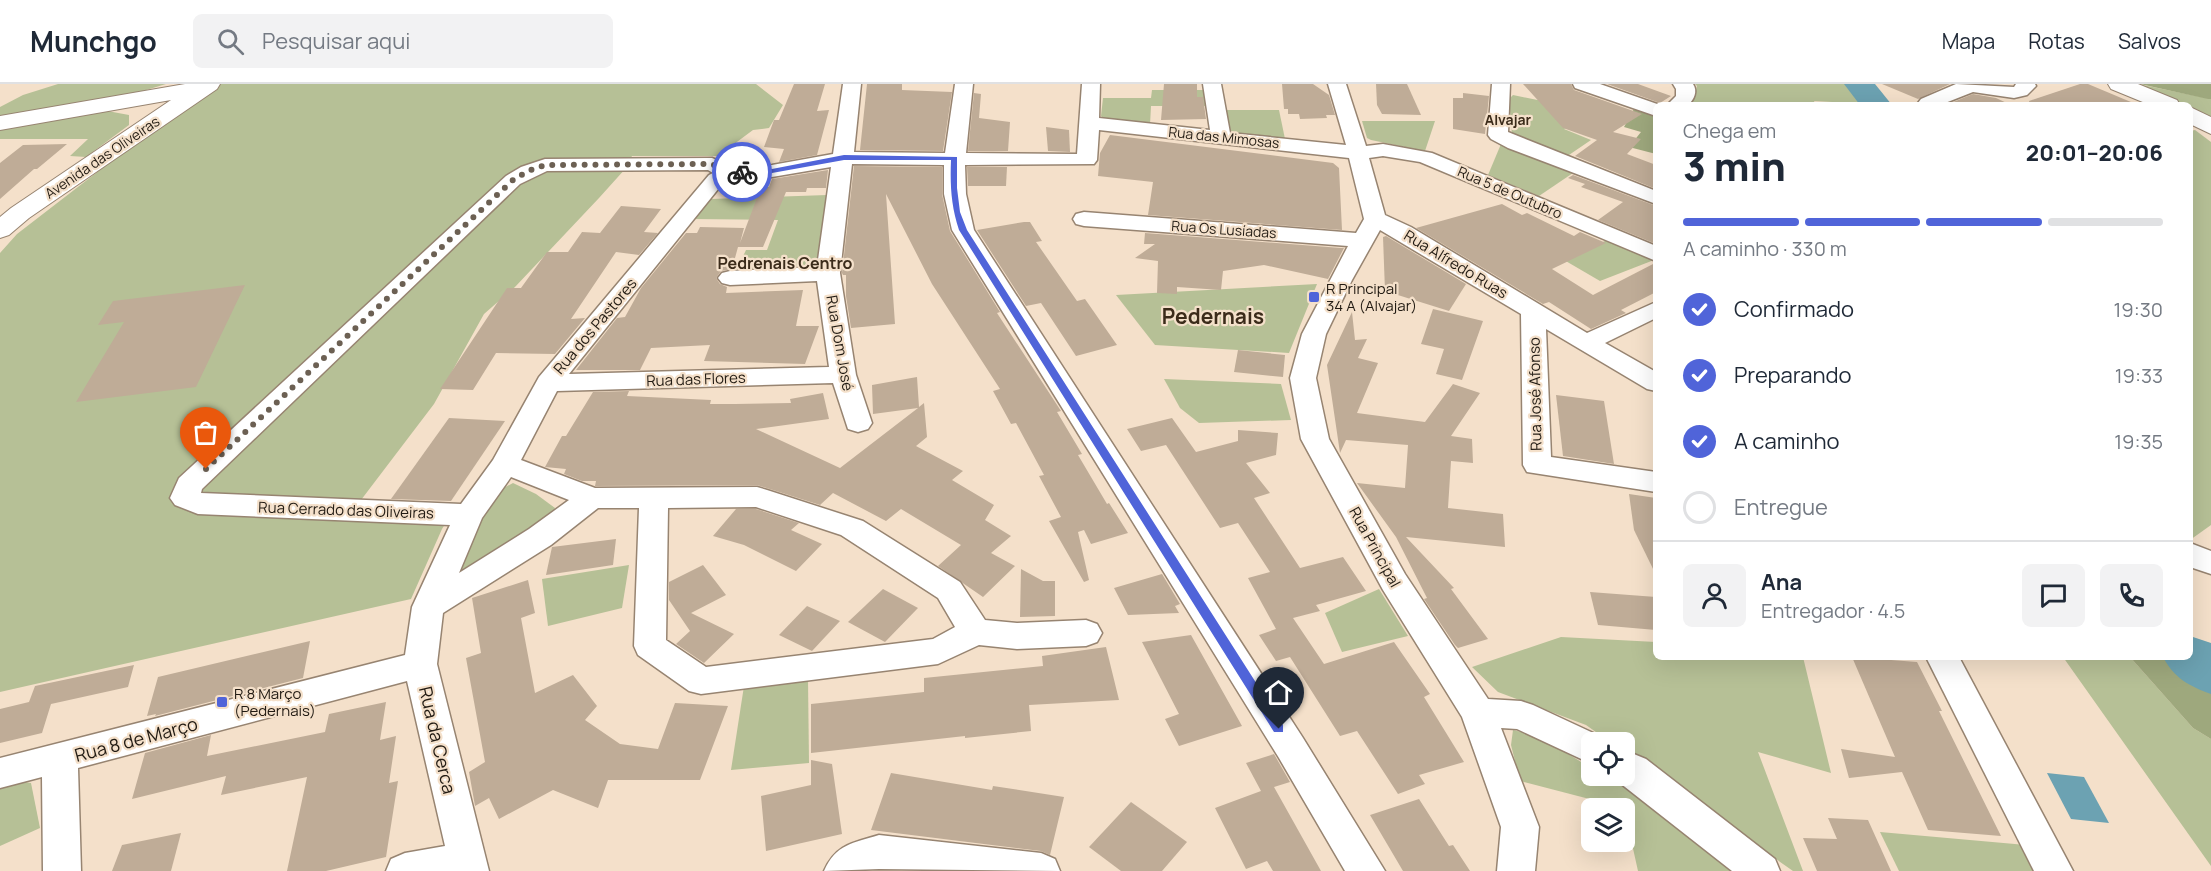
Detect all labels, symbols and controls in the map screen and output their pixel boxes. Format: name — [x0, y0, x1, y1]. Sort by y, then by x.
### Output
search box — [193, 14, 613, 68]
text: Munchgo — [30, 22, 157, 60]
icon: search — [214, 25, 247, 58]
text: Pesquisar aqui — [262, 26, 410, 56]
text: Mapa — [1942, 27, 1995, 55]
text: Rotas — [2028, 27, 2085, 55]
text: Salvos — [2118, 27, 2181, 55]
district label: Alvajar — [1485, 110, 1532, 129]
street label: Avenida das Oliveiras — [41, 111, 163, 203]
text: Chega em — [1683, 117, 1776, 144]
street label: Rua das Mimosas — [1168, 122, 1280, 152]
text: 20:01–20:06 — [2026, 138, 2163, 168]
text: 3 min — [1683, 139, 1786, 193]
courier — [712, 142, 772, 202]
icon: bike — [726, 156, 759, 189]
street label: Rua 5 de Outubro — [1455, 161, 1565, 223]
street label: Rua Os Lusíadas — [1171, 216, 1277, 242]
street label: Rua Alfredo Ruas — [1400, 225, 1512, 303]
text: A caminho · 330 m — [1683, 235, 1847, 262]
district label: Pedrenais Centro — [717, 252, 853, 274]
street label: Rua dos Pastores — [548, 273, 642, 379]
place label: R Principal 34 A (Alvajar) — [1326, 278, 1417, 316]
marker: R Principal 34 A (Alvajar) — [1307, 290, 1321, 304]
icon: check — [1683, 293, 1716, 326]
street label: Rua Dom José — [821, 294, 859, 393]
text: Confirmado — [1734, 294, 1854, 324]
text: 19:30 — [2114, 296, 2163, 323]
district label: Pedernais — [1162, 302, 1264, 330]
street label: Rua José Afonso — [1524, 337, 1546, 451]
icon: check — [1683, 359, 1716, 392]
text: Preparando — [1734, 360, 1852, 390]
text: 19:33 — [2115, 362, 2163, 389]
street label: Rua das Flores — [646, 367, 746, 391]
pin — [180, 407, 231, 469]
icon: bag — [189, 416, 222, 449]
icon: check — [1683, 425, 1716, 458]
text: A caminho — [1734, 426, 1840, 456]
text: 19:35 — [2114, 428, 2163, 455]
text: Entregue — [1734, 492, 1828, 522]
street label: Rua Cerrado das Oliveiras — [258, 496, 434, 524]
street label: Rua Principal — [1344, 503, 1406, 591]
button: person — [1683, 564, 1746, 627]
button: chat — [2022, 564, 2085, 627]
button: phone — [2100, 564, 2163, 627]
text: Ana — [1761, 567, 1802, 597]
text: Entregador · 4.5 — [1761, 597, 1905, 624]
pin — [1253, 667, 1304, 729]
icon: home — [1262, 676, 1295, 709]
place label: R 8 Março (Pedernais) — [234, 683, 316, 721]
street label: Rua da Cerca — [414, 684, 462, 796]
marker: R 8 Março (Pedernais) — [215, 695, 229, 709]
street label: Rua 8 de Março — [72, 711, 200, 767]
map controls — [1581, 732, 1635, 852]
button: locate — [1581, 732, 1635, 786]
button: layers — [1581, 798, 1635, 852]

